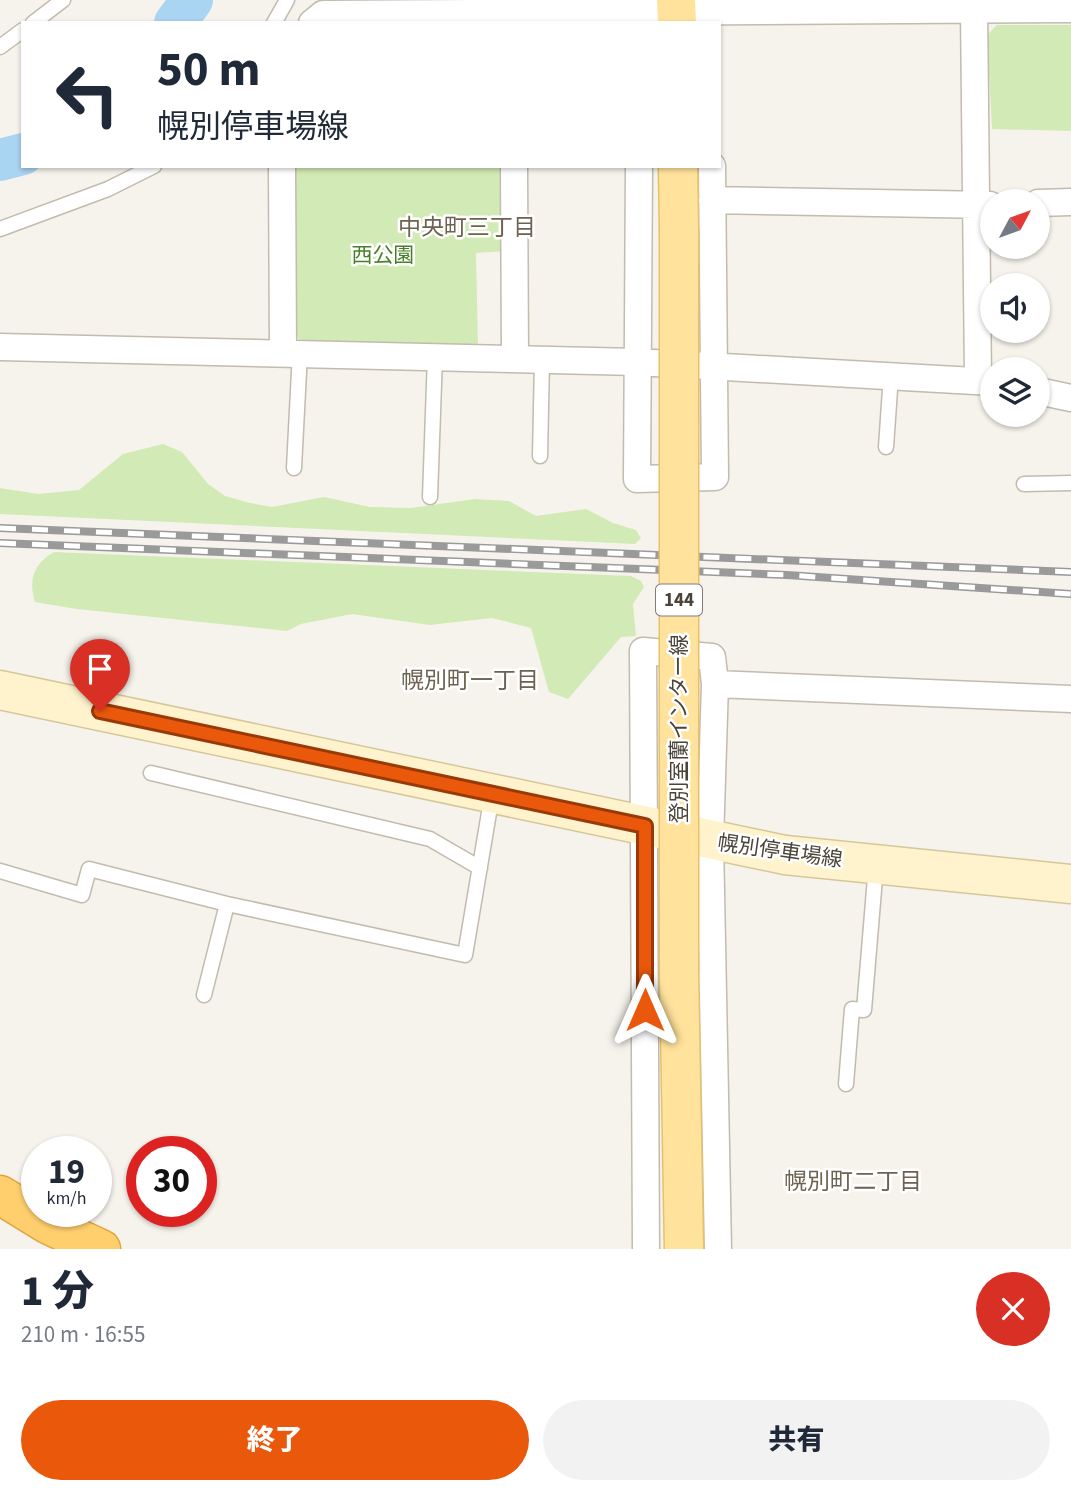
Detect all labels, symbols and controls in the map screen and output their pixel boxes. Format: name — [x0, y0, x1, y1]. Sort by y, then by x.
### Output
text: 50 m — [157, 35, 261, 105]
icon: left — [42, 49, 133, 140]
text: 幌別停車場線 — [157, 104, 349, 150]
north arrow — [980, 189, 1050, 259]
map controls — [980, 189, 1050, 427]
district label: 中央町三丁目 — [398, 211, 536, 244]
park label: 西公園 — [352, 240, 415, 270]
button: sound — [980, 273, 1050, 343]
button: layers — [980, 357, 1050, 427]
road number: 144 — [656, 584, 702, 615]
street label: 登別室蘭インター線 — [664, 635, 694, 824]
pin — [70, 639, 130, 711]
icon: arrive — [81, 650, 119, 688]
district label: 幌別町一丁目 — [401, 664, 539, 697]
street label: 幌別停車場線 — [716, 827, 844, 875]
position arrow — [608, 973, 682, 1047]
speed limit sign: 30 — [126, 1136, 217, 1227]
text: 19 — [48, 1147, 85, 1197]
district label: 幌別町二丁目 — [784, 1165, 922, 1198]
text: km/h — [47, 1186, 86, 1211]
text: 1 分 — [21, 1262, 94, 1322]
button: close — [976, 1272, 1050, 1346]
text: 210 m · 16:55 — [21, 1318, 145, 1351]
button: 終了 — [21, 1400, 529, 1480]
button: 共有 — [543, 1400, 1050, 1480]

